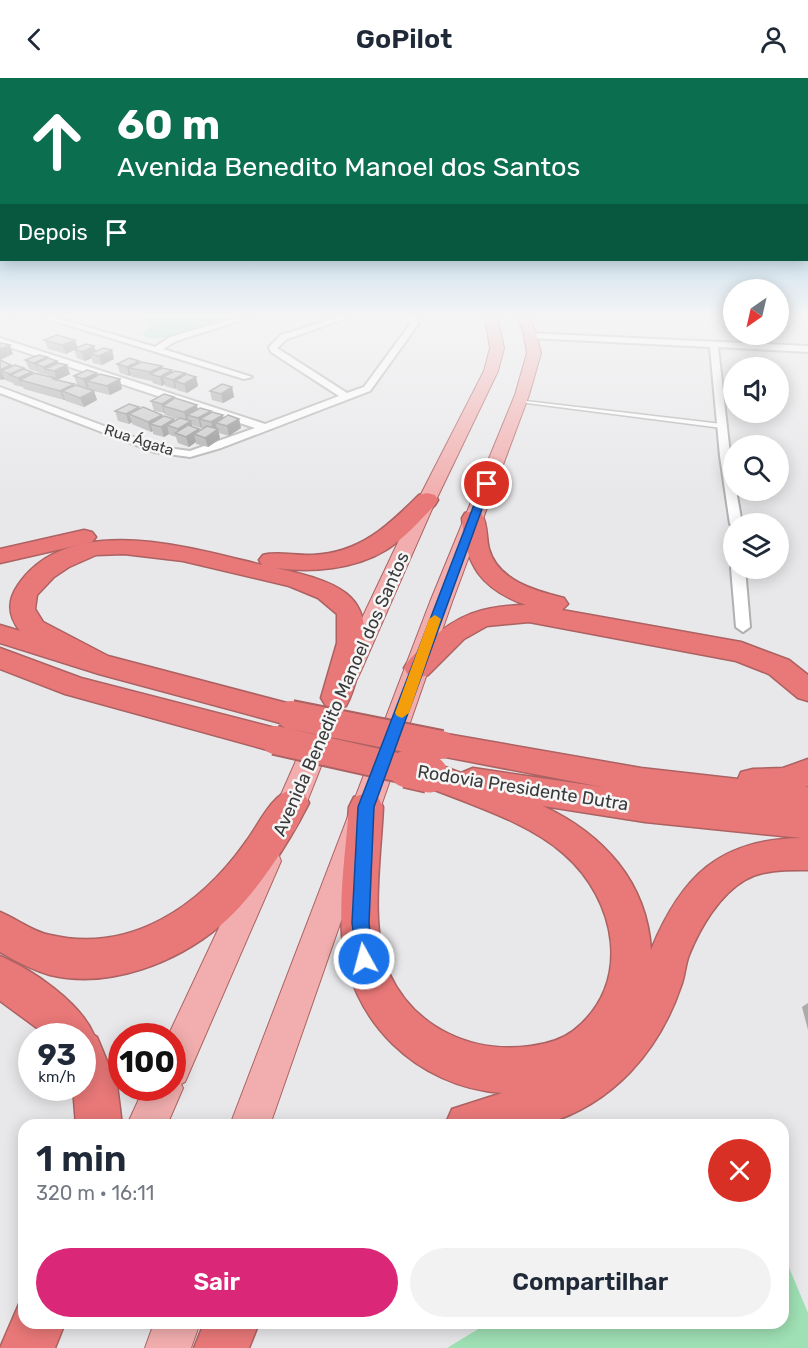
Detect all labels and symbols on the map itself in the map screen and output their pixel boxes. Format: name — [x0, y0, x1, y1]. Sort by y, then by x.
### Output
north arrow — [723, 279, 789, 345]
street label: Rua Ágata — [102, 420, 176, 460]
pin — [461, 458, 512, 509]
street label: Avenida Benedito Manoel dos Santos — [268, 548, 414, 840]
street label: Rodovia Presidente Dutra — [416, 760, 630, 816]
position arrow — [332, 927, 396, 991]
speed limit sign: 100 — [108, 1023, 186, 1101]

